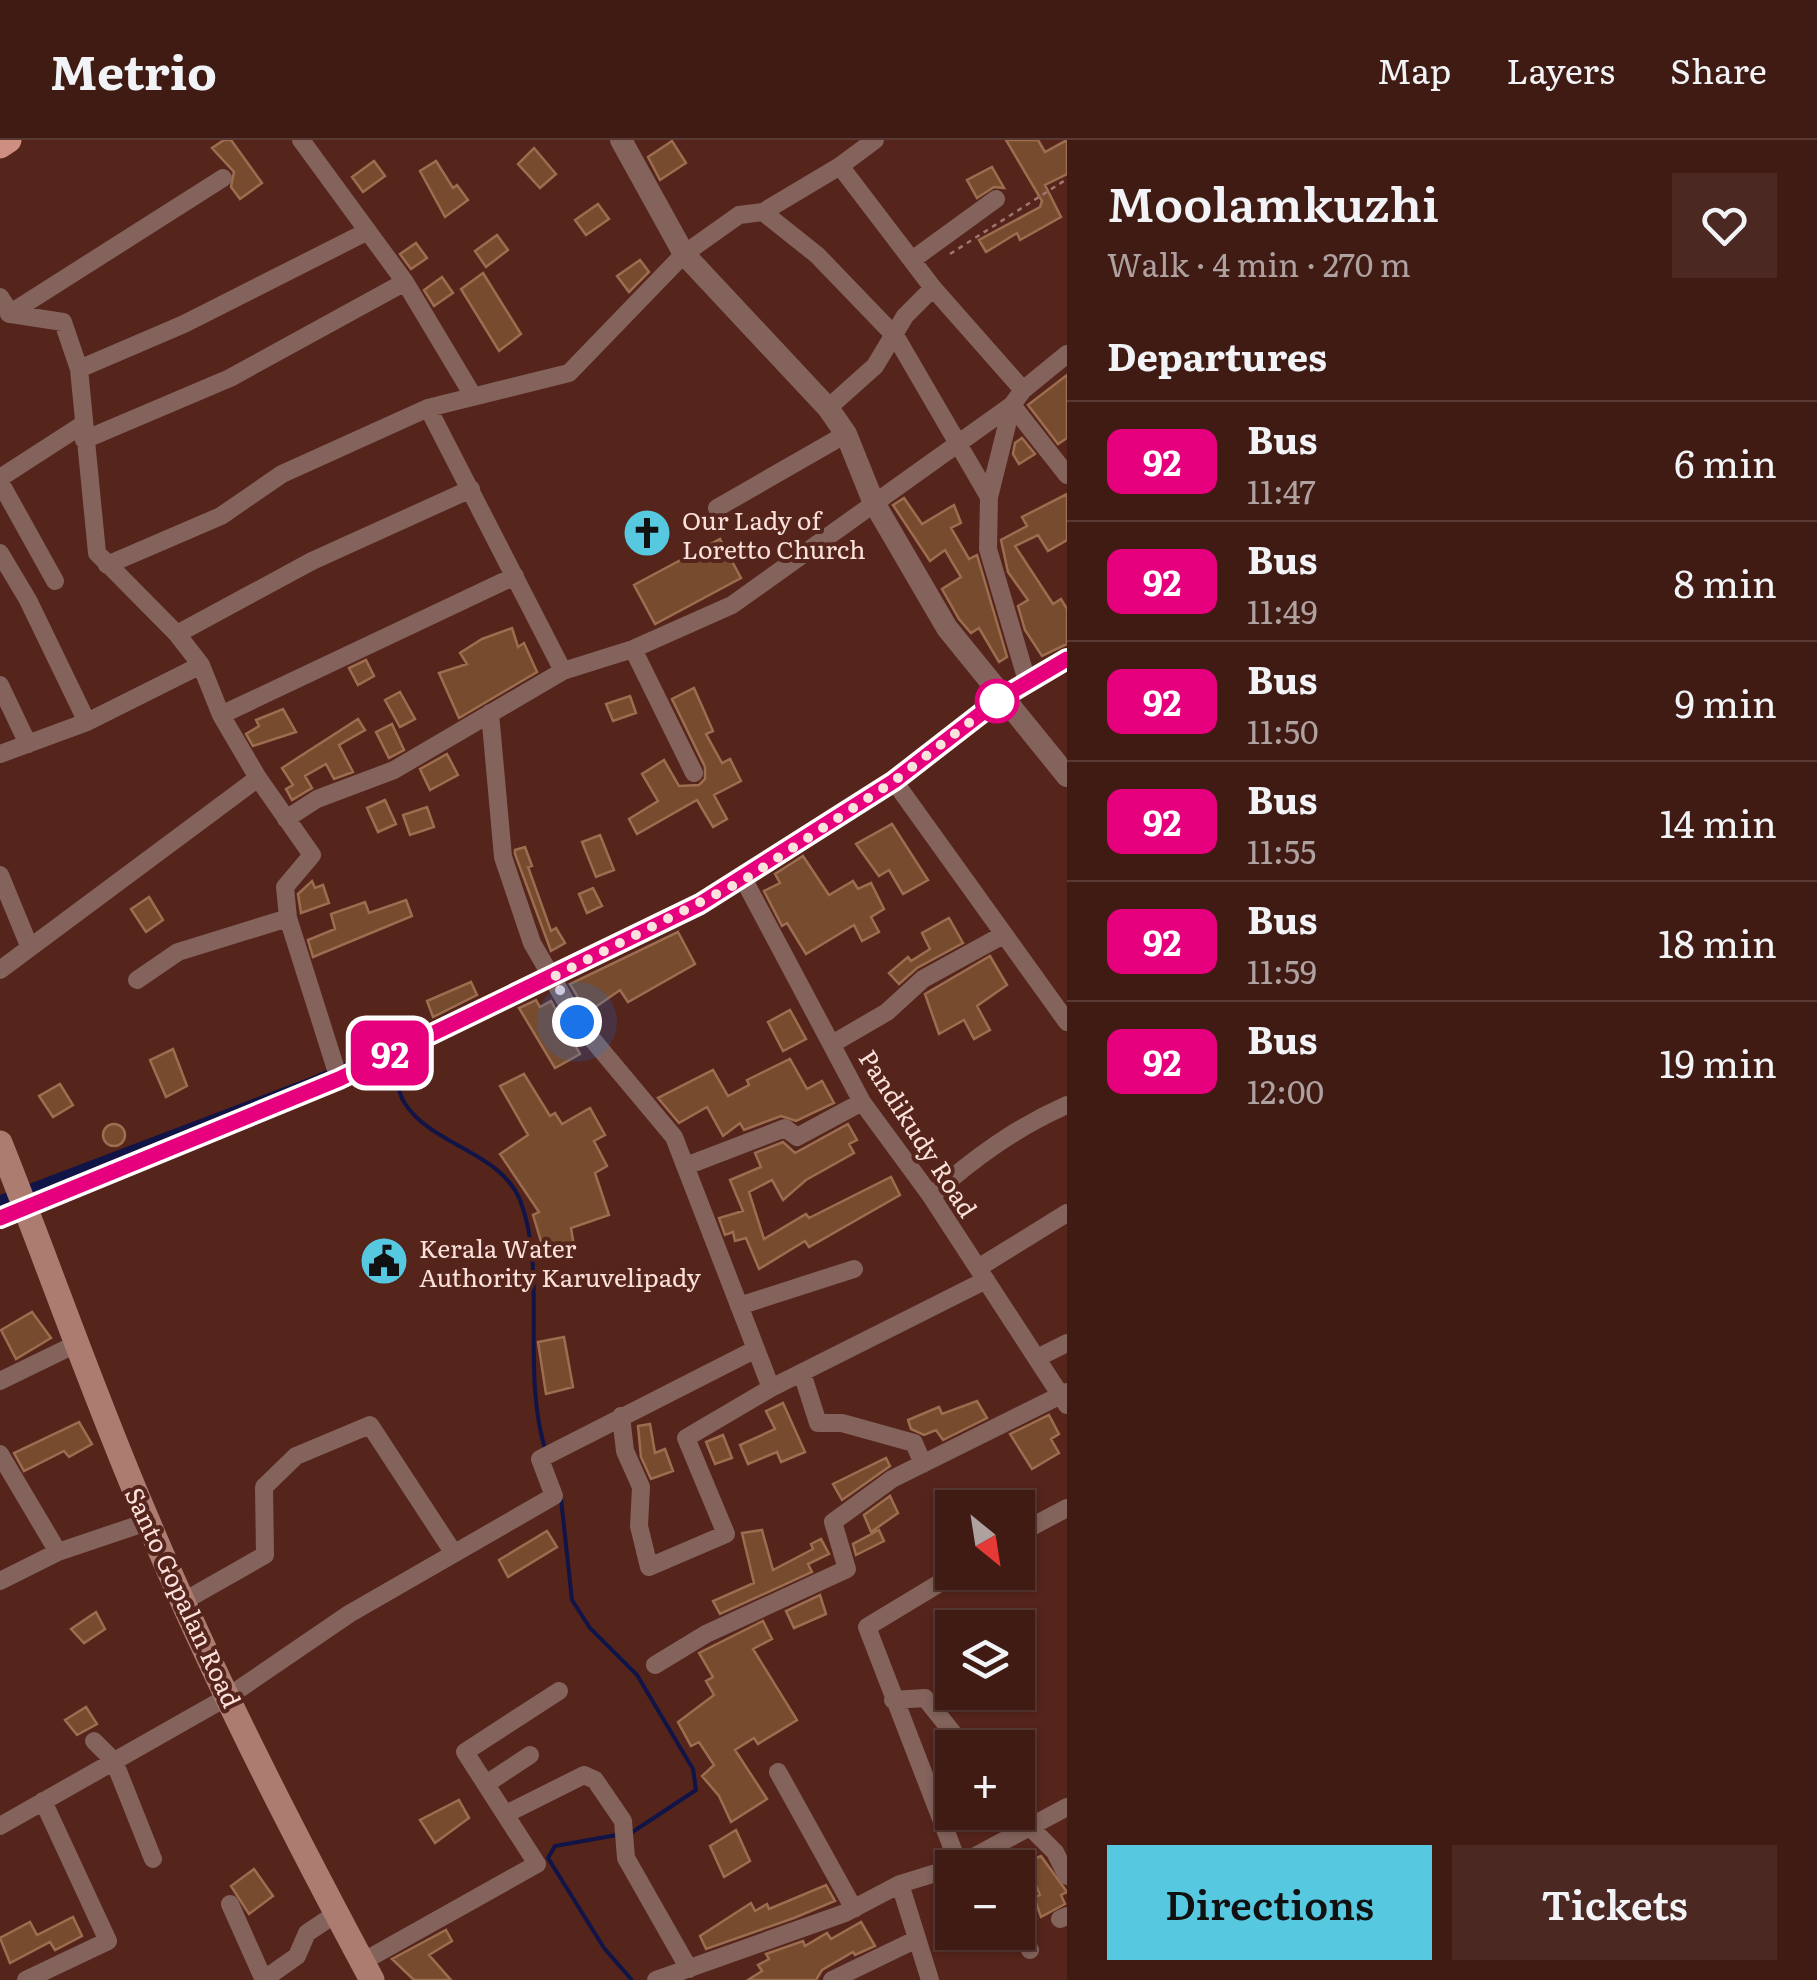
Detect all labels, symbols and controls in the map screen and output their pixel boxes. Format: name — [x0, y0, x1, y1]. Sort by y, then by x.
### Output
text: Metrio — [50, 34, 217, 105]
text: Map — [1377, 43, 1451, 95]
text: Layers — [1506, 43, 1615, 95]
text: Share — [1670, 43, 1767, 95]
text: Moolamkuzhi — [1107, 166, 1439, 237]
button: heart — [1672, 173, 1777, 278]
text: Walk · 4 min · 270 m — [1107, 239, 1411, 287]
text: Departures — [1107, 326, 1327, 383]
text: Bus — [1247, 409, 1318, 466]
text: 6 min — [1674, 433, 1777, 490]
text: 92 — [1143, 435, 1181, 487]
text: 11:47 — [1247, 466, 1316, 514]
place label: Our Lady of Loretto Church — [682, 501, 866, 567]
church icon: Our Lady of Loretto Church — [621, 507, 673, 559]
text: Bus — [1247, 529, 1318, 586]
text: 8 min — [1674, 553, 1777, 610]
text: 92 — [1143, 555, 1181, 607]
text: 11:49 — [1247, 586, 1317, 634]
text: Bus — [1247, 649, 1318, 706]
text: 9 min — [1675, 673, 1777, 730]
text: 92 — [1143, 675, 1181, 727]
unlabelled marker — [976, 680, 1018, 722]
text: 11:50 — [1247, 706, 1318, 754]
text: Bus — [1247, 769, 1318, 826]
text: 14 min — [1660, 793, 1777, 850]
text: 92 — [1143, 795, 1181, 847]
text: 11:55 — [1247, 826, 1316, 874]
text: Bus — [1247, 889, 1318, 946]
text: 18 min — [1658, 913, 1777, 970]
text: 92 — [1143, 915, 1181, 967]
text: 11:59 — [1247, 946, 1317, 994]
your location — [552, 997, 602, 1047]
text: Bus — [1247, 1009, 1318, 1066]
line badge: 92 — [345, 1020, 435, 1086]
text: 92 — [371, 1027, 409, 1079]
text: 19 min — [1659, 1033, 1777, 1090]
text: 92 — [1143, 1035, 1181, 1087]
street label: Pandikudy Road — [851, 1042, 987, 1224]
text: 12:00 — [1247, 1066, 1324, 1114]
place label: Kerala Water Authority Karuvelipady — [419, 1229, 702, 1295]
public building icon: Kerala Water Authority Karuvelipady — [358, 1235, 410, 1287]
street label: Santo Gopalan Road — [117, 1481, 251, 1713]
north arrow — [935, 1490, 1035, 1590]
map controls — [935, 1490, 1035, 1950]
button: layers — [935, 1610, 1035, 1710]
button: + — [935, 1730, 1035, 1830]
button: Directions — [1107, 1845, 1432, 1960]
button: Tickets — [1452, 1845, 1777, 1960]
button: − — [935, 1850, 1035, 1950]

